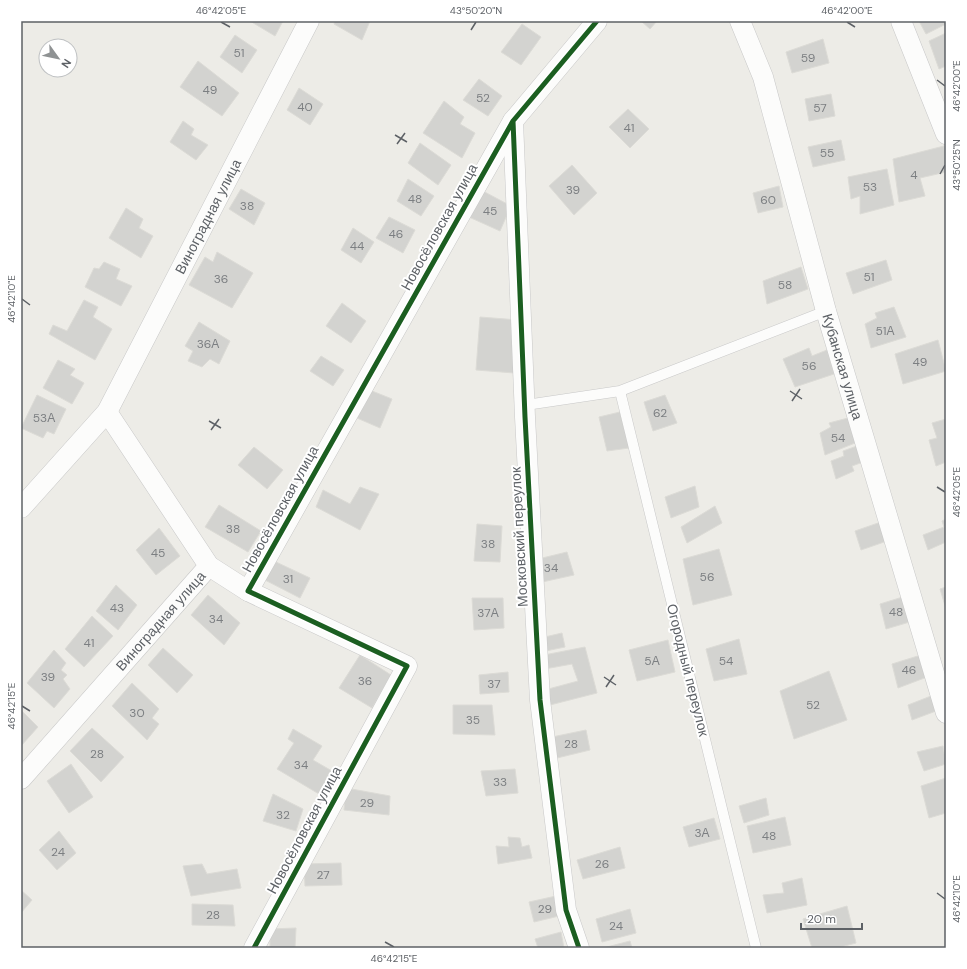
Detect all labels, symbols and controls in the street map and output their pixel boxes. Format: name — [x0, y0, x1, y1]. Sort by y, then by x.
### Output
text: 46°42'05"E — [196, 4, 247, 17]
text: 43°50'20"N — [450, 4, 502, 17]
text: 46°42'00"E — [821, 4, 873, 17]
north arrow — [38, 38, 78, 78]
house number: 51 — [233, 45, 245, 61]
house number: 59 — [801, 50, 815, 66]
text: N — [58, 56, 74, 71]
text: 46°42'00"E — [950, 60, 963, 112]
house number: 49 — [203, 82, 217, 98]
house number: 52 — [476, 90, 490, 106]
house number: 40 — [297, 99, 313, 115]
house number: 57 — [813, 100, 827, 116]
house number: 41 — [623, 120, 635, 136]
text: 43°50'25"N — [950, 139, 963, 191]
house number: 55 — [820, 145, 834, 161]
street label: Виноградная улица — [171, 156, 245, 277]
street label: Новосёловская улица — [397, 160, 481, 294]
house number: 4 — [910, 167, 918, 183]
house number: 53 — [863, 179, 877, 195]
house number: 39 — [566, 182, 580, 198]
house number: 48 — [408, 191, 422, 207]
house number: 60 — [760, 192, 776, 208]
house number: 38 — [240, 198, 254, 214]
house number: 45 — [483, 203, 497, 219]
house number: 46 — [389, 226, 403, 242]
house number: 44 — [350, 238, 364, 254]
house number: 51 — [863, 269, 875, 285]
house number: 36 — [214, 271, 228, 287]
text: 46°42'10"E — [5, 275, 18, 323]
house number: 58 — [778, 277, 792, 293]
street label: Кубанская улица — [818, 312, 867, 422]
house number: 51А — [875, 323, 895, 339]
house number: 36А — [197, 336, 219, 352]
house number: 49 — [913, 354, 927, 370]
house number: 56 — [802, 358, 816, 374]
house number: 62 — [653, 405, 667, 421]
house number: 53А — [33, 410, 55, 426]
house number: 54 — [831, 430, 845, 446]
street label: Новосёловская улица — [238, 442, 322, 576]
street label: Московский переулок — [506, 466, 532, 607]
text: 46°42'05"E — [950, 466, 963, 517]
house number: 38 — [226, 521, 240, 537]
house number: 38 — [481, 536, 495, 552]
house number: 45 — [151, 545, 165, 561]
house number: 34 — [544, 560, 558, 576]
street label: Виноградная улица — [112, 567, 210, 674]
house number: 56 — [700, 569, 714, 585]
house number: 31 — [283, 571, 293, 587]
house number: 43 — [110, 600, 124, 616]
street label: Огородный переулок — [663, 602, 713, 739]
house number: 48 — [889, 604, 903, 620]
house number: 37А — [477, 605, 499, 621]
house number: 34 — [209, 611, 223, 627]
house number: 41 — [83, 635, 95, 651]
house number: 5А — [644, 653, 660, 669]
house number: 54 — [719, 653, 733, 669]
house number: 46 — [902, 662, 916, 678]
house number: 39 — [41, 669, 55, 685]
house number: 36 — [358, 673, 372, 689]
house number: 37 — [487, 676, 501, 692]
text: 46°42'15"E — [5, 682, 18, 729]
house number: 52 — [806, 697, 820, 713]
house number: 30 — [129, 705, 145, 721]
house number: 35 — [466, 712, 480, 728]
house number: 28 — [564, 736, 578, 752]
house number: 28 — [90, 746, 104, 762]
house number: 34 — [294, 757, 308, 773]
street label: Новосёловская улица — [263, 763, 345, 897]
house number: 33 — [493, 774, 507, 790]
house number: 29 — [360, 795, 374, 811]
house number: 32 — [276, 807, 290, 823]
house number: 3А — [694, 825, 710, 841]
house number: 48 — [762, 828, 776, 844]
house number: 24 — [51, 844, 65, 860]
house number: 26 — [595, 856, 609, 872]
house number: 27 — [316, 867, 330, 883]
text: 46°42'10"E — [950, 875, 963, 923]
house number: 29 — [538, 901, 552, 917]
scale bar — [801, 905, 862, 931]
house number: 28 — [206, 907, 220, 923]
text: 20 m — [807, 911, 836, 927]
house number: 24 — [609, 918, 623, 934]
text: 46°42'15"E — [371, 952, 418, 965]

